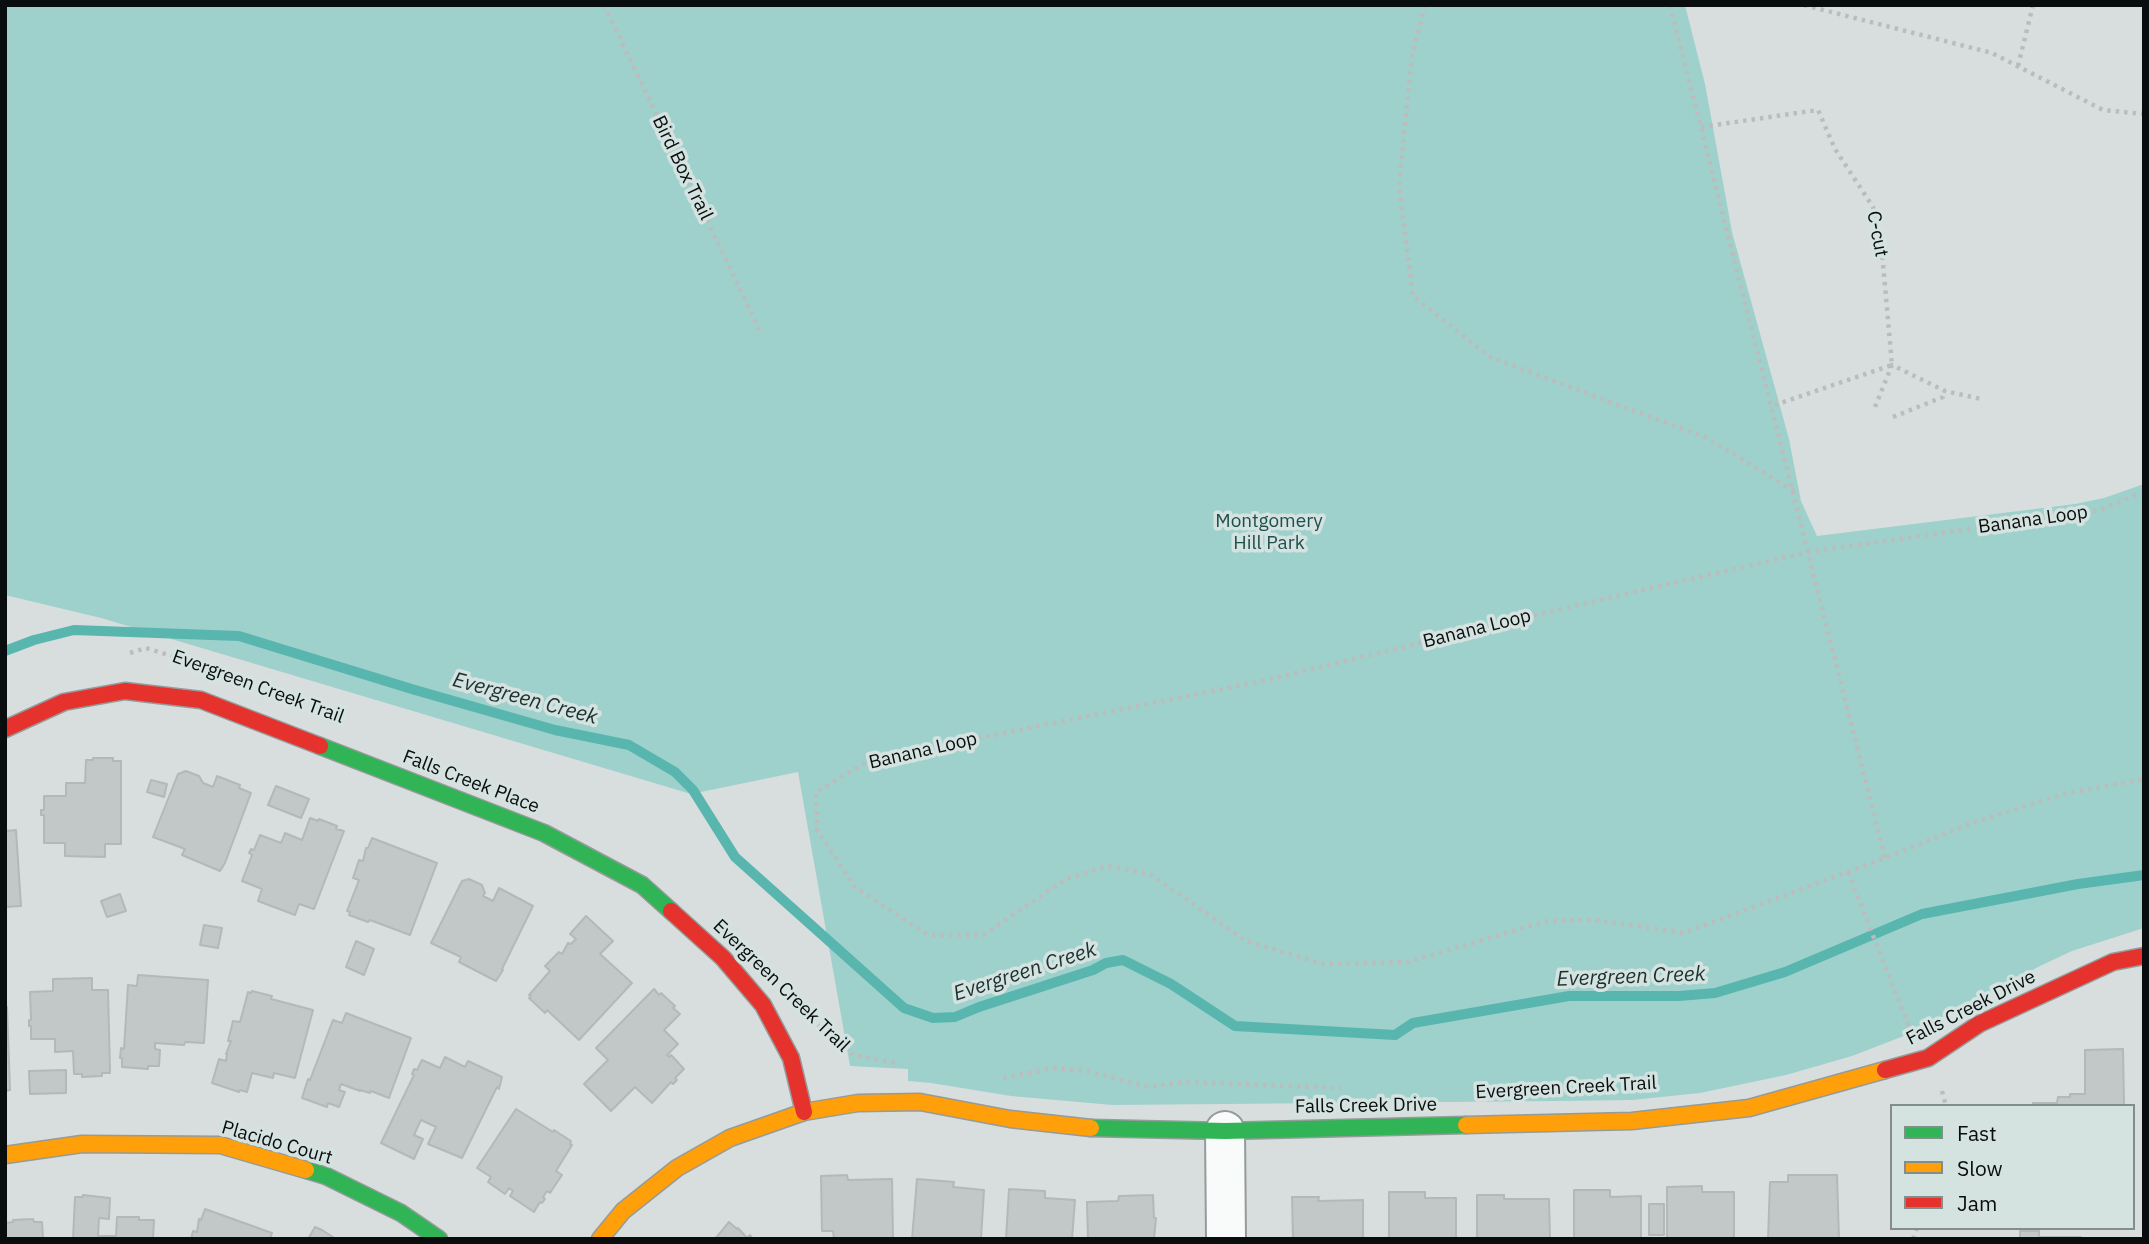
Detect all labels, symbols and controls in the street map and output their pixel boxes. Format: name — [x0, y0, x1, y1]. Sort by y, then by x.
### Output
street label: Bird Box Trail — [647, 112, 717, 224]
street label: C-cut — [1861, 209, 1893, 259]
street label: Banana Loop — [1977, 501, 2089, 539]
park label: Montgomery Hill Park — [1215, 511, 1323, 555]
street label: Banana Loop — [1421, 605, 1533, 653]
street label: Evergreen Creek Trail — [169, 645, 347, 729]
water label: Evergreen Creek — [450, 668, 600, 730]
street label: Banana Loop — [867, 727, 979, 775]
street label: Falls Creek Place — [399, 745, 543, 819]
street label: Evergreen Creek Trail — [708, 915, 854, 1057]
water label: Evergreen Creek — [950, 937, 1100, 1007]
water label: Evergreen Creek — [1556, 962, 1706, 992]
street label: Falls Creek Drive — [1903, 966, 2039, 1050]
street label: Evergreen Creek Trail — [1475, 1072, 1657, 1104]
street label: Falls Creek Drive — [1295, 1093, 1437, 1119]
legend — [1890, 1104, 2135, 1230]
street label: Placido Court — [219, 1116, 335, 1170]
text: Fast — [1957, 1119, 1997, 1147]
text: Slow — [1957, 1154, 2003, 1182]
text: Jam — [1957, 1189, 1997, 1217]

